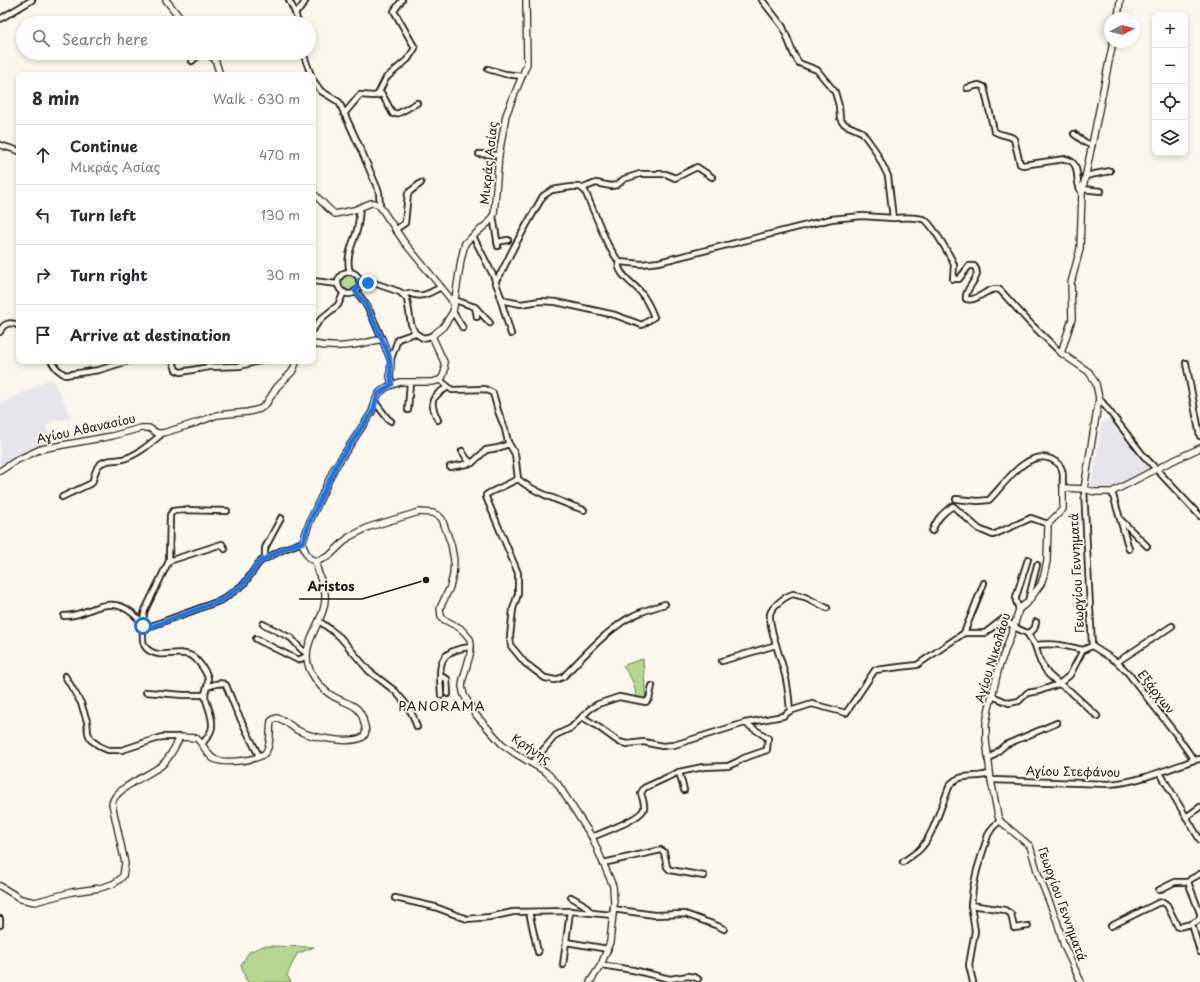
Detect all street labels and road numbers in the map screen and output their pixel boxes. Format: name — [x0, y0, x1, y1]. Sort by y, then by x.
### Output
street label: Μικράς Ασίας — [475, 120, 501, 205]
street label: Αγίου Αθανασίου — [34, 409, 137, 447]
street label: Γεωργίου Γεννηματά — [1064, 512, 1088, 634]
street label: Αγίου Νικολάου — [970, 610, 1014, 705]
street label: Εξάρχων — [1134, 666, 1180, 717]
street label: Κρήνης — [508, 729, 555, 768]
street label: Αγίου Στεφάνου — [1026, 761, 1121, 781]
street label: Γεωργίου Γεννηματά — [1034, 844, 1092, 963]

